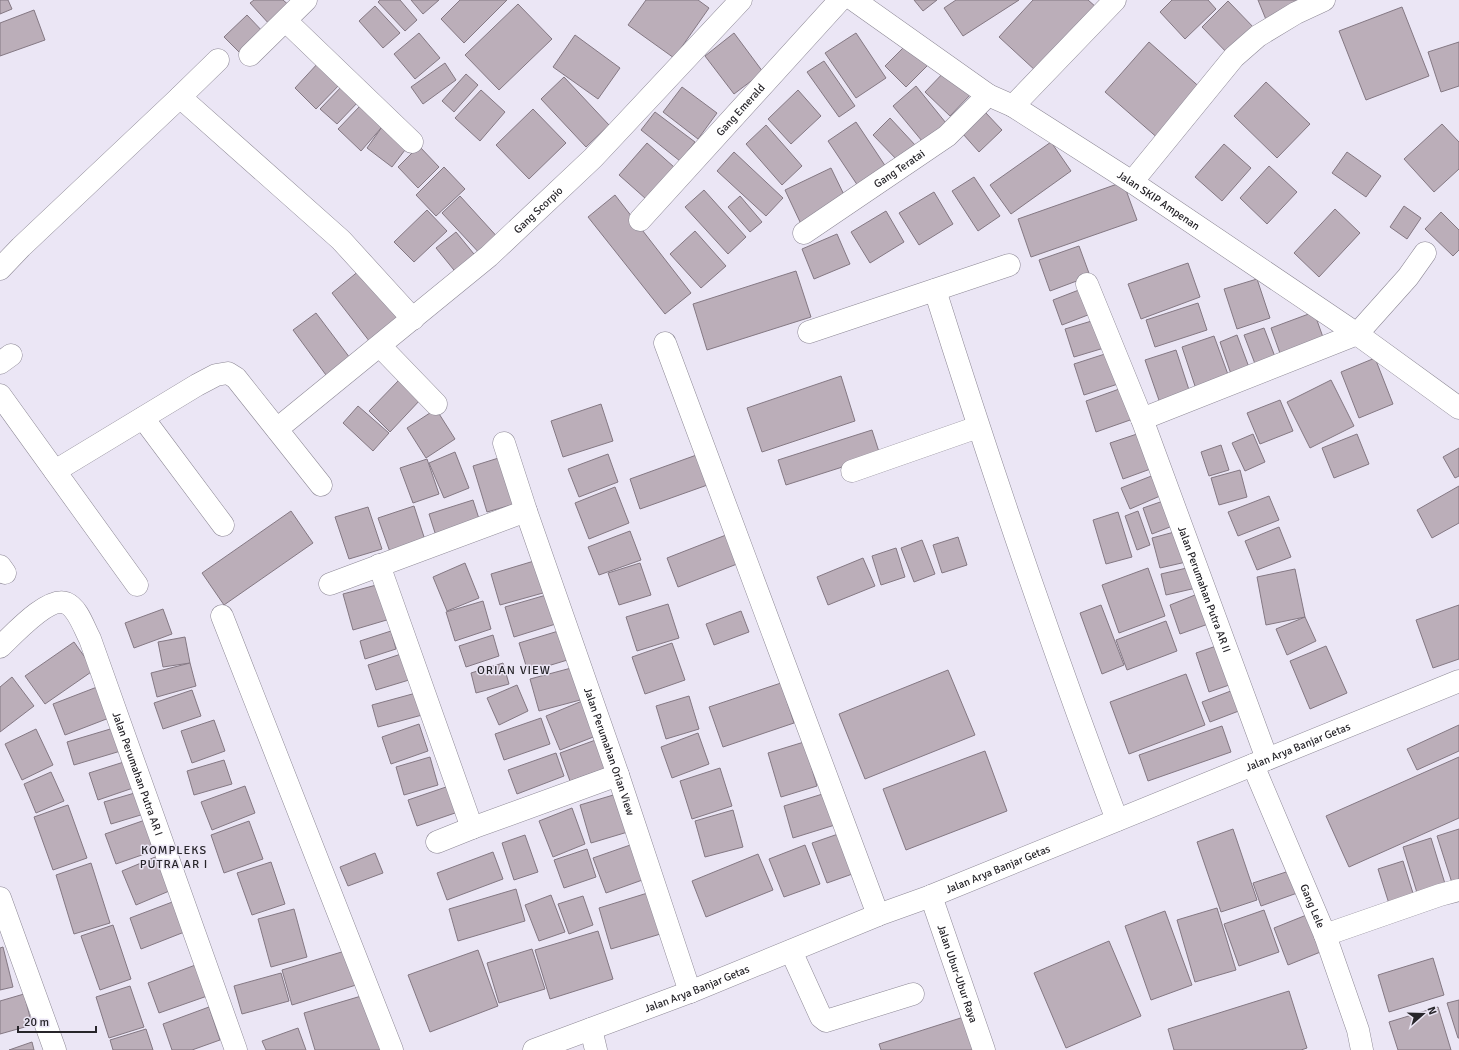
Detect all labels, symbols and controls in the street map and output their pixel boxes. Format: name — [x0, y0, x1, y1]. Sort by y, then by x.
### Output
street label: Gang Emerald — [713, 81, 767, 139]
street label: Gang Teratai — [871, 147, 927, 190]
street label: Jalan SKIP Ampenan — [1115, 168, 1202, 232]
street label: Gang Scorpio — [511, 183, 565, 236]
street label: Jalan Perumahan Putra AR II — [1175, 524, 1234, 654]
district label: ORIAN VIEW — [477, 663, 551, 678]
street label: Jalan Perumahan Orian View — [581, 686, 637, 817]
street label: Jalan Perumahan Putra AR I — [110, 710, 166, 837]
street label: Jalan Arya Banjar Getas — [1244, 719, 1352, 774]
street label: Jalan Arya Banjar Getas — [944, 842, 1052, 896]
district label: KOMPLEKS PUTRA AR I — [140, 843, 208, 872]
street label: Gang Lele — [1298, 882, 1328, 930]
street label: Jalan Ubur-Ubur Raya — [935, 923, 981, 1025]
street label: Jalan Arya Banjar Getas — [642, 962, 751, 1015]
north arrow — [1403, 994, 1443, 1034]
text: N — [1425, 1005, 1439, 1017]
scale bar — [18, 1008, 96, 1034]
text: 20 m — [24, 1015, 49, 1030]

